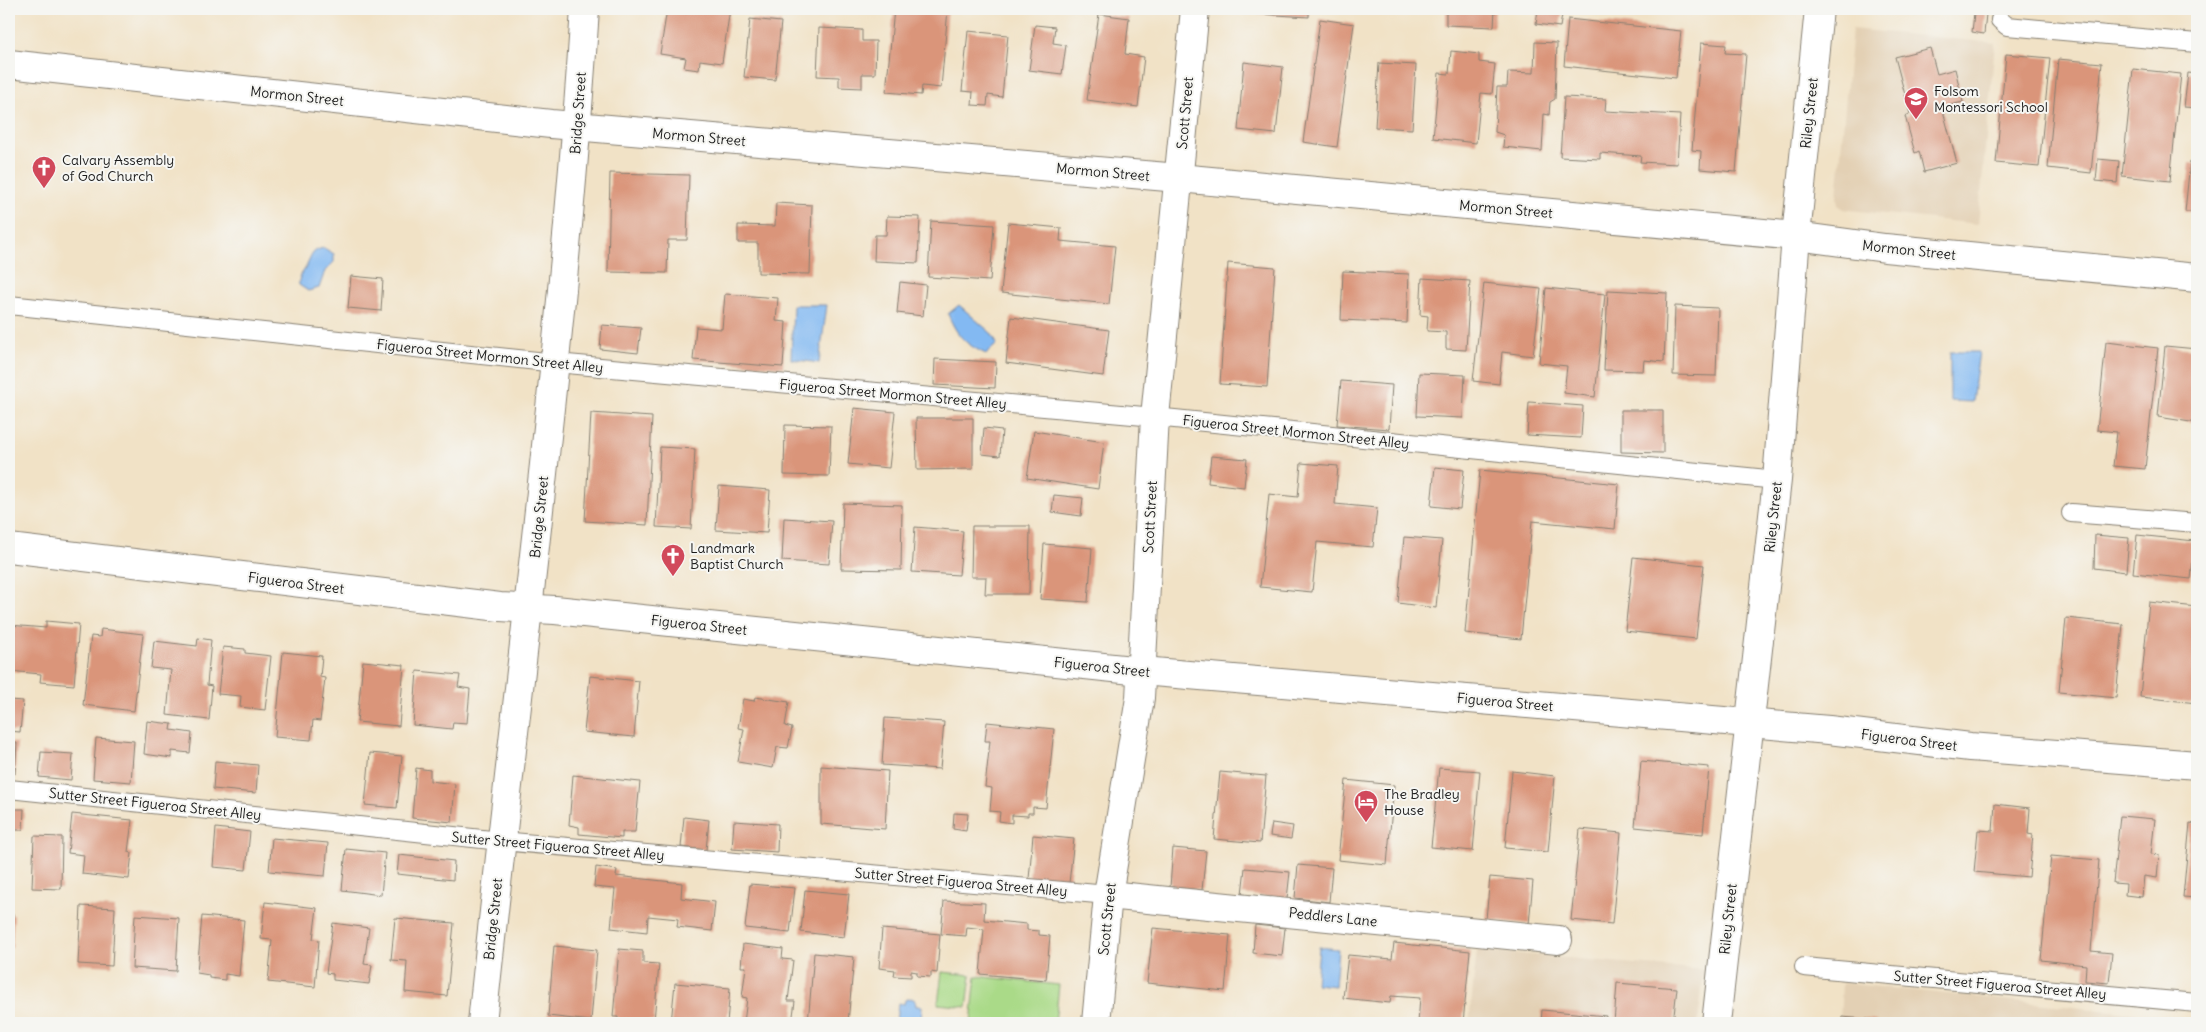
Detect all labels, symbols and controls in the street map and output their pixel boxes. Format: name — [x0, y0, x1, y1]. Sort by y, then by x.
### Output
street label: Bridge Street — [566, 71, 590, 155]
street label: Scott Street — [1173, 76, 1197, 150]
street label: Riley Street — [1796, 76, 1822, 149]
street label: Mormon Street — [249, 82, 345, 110]
place label: Folsom Montessori School — [1934, 82, 2048, 116]
school or university icon: Folsom Montessori School — [1903, 86, 1929, 120]
street label: Mormon Street — [652, 124, 747, 150]
place label: Calvary Assembly of God Church — [62, 151, 174, 185]
church icon: Calvary Assembly of God Church — [31, 155, 57, 189]
street label: Mormon Street — [1056, 159, 1151, 185]
street label: Mormon Street — [1459, 196, 1554, 222]
street label: Mormon Street — [1861, 236, 1957, 264]
street label: Figueroa Street Mormon Street Alley — [376, 335, 604, 377]
street label: Figueroa Street Mormon Street Alley — [779, 375, 1007, 413]
street label: Figueroa Street Mormon Street Alley — [1182, 411, 1410, 453]
street label: Bridge Street — [526, 475, 552, 559]
street label: Scott Street — [1139, 480, 1161, 554]
street label: Riley Street — [1760, 480, 1786, 553]
place label: Landmark Baptist Church — [690, 539, 784, 573]
church icon: Landmark Baptist Church — [660, 543, 686, 577]
street label: Figueroa Street — [247, 568, 345, 598]
street label: Figueroa Street — [650, 611, 748, 639]
street label: Figueroa Street — [1053, 653, 1151, 681]
street label: Figueroa Street — [1456, 689, 1554, 715]
street label: Figueroa Street — [1860, 725, 1958, 755]
street label: Sutter Street Figueroa Street Alley — [48, 784, 262, 824]
place label: The Bradley House — [1384, 785, 1460, 819]
hotel icon: The Bradley House — [1353, 789, 1379, 823]
street label: Sutter Street Figueroa Street Alley — [451, 828, 665, 864]
street label: Sutter Street Figueroa Street Alley — [854, 864, 1068, 900]
street label: Bridge Street — [480, 877, 506, 961]
street label: Scott Street — [1094, 882, 1120, 956]
street label: Riley Street — [1715, 882, 1741, 955]
street label: Peddlers Lane — [1288, 903, 1378, 931]
street label: Sutter Street Figueroa Street Alley — [1893, 967, 2107, 1003]

